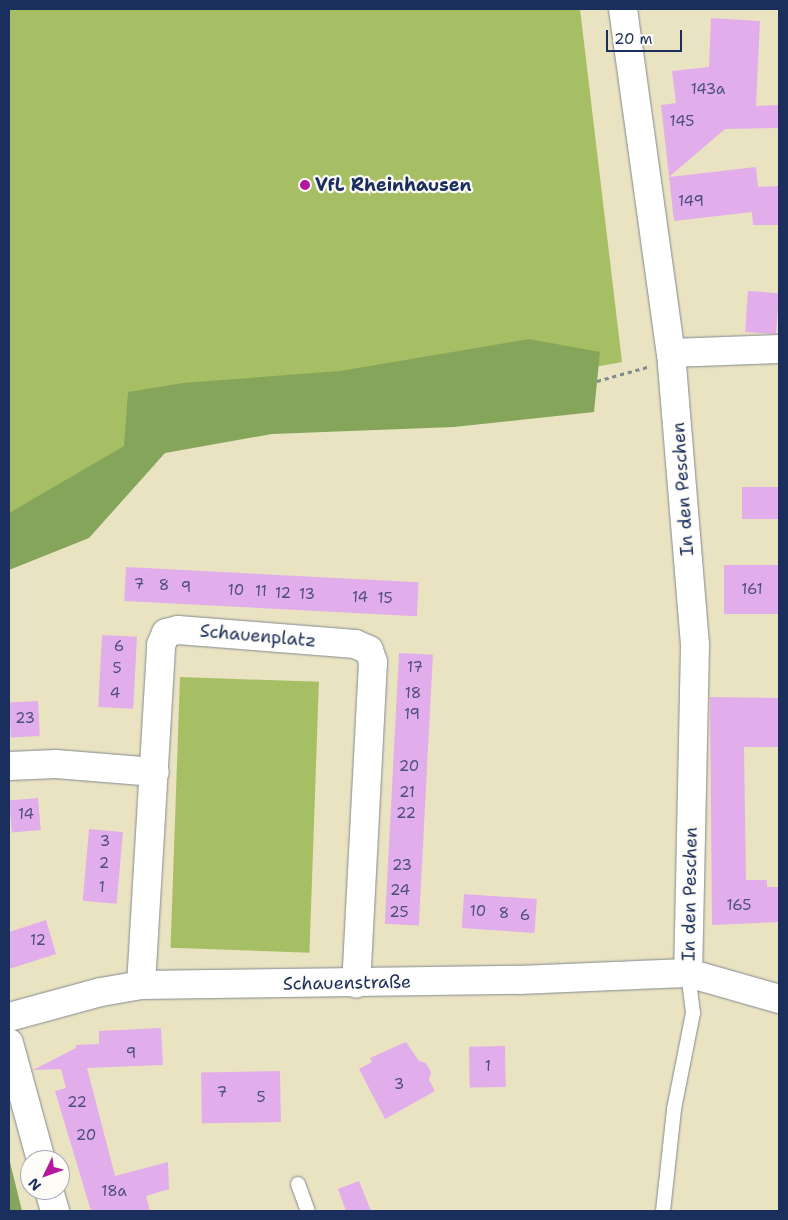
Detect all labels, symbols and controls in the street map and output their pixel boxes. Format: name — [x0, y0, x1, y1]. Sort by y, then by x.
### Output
scale bar — [608, 20, 684, 52]
text: 20 m — [614, 29, 653, 49]
house number: 143a — [691, 81, 725, 99]
house number: 145 — [670, 113, 694, 131]
place label: VfL Rheinhausen — [315, 174, 471, 196]
marker: VfL Rheinhausen — [299, 179, 311, 191]
house number: 149 — [678, 193, 704, 211]
street label: In den Peschen — [668, 421, 698, 557]
house number: 7 — [134, 576, 144, 594]
house number: 8 — [159, 577, 169, 595]
house number: 9 — [181, 579, 191, 597]
house number: 161 — [741, 581, 763, 599]
house number: 10 — [228, 582, 244, 600]
house number: 11 — [255, 583, 267, 601]
house number: 12 — [275, 585, 291, 603]
house number: 13 — [299, 586, 315, 604]
house number: 14 — [352, 589, 368, 607]
house number: 15 — [377, 590, 393, 608]
street label: Schauenplatz — [199, 620, 317, 652]
house number: 6 — [114, 638, 124, 656]
house number: 17 — [407, 659, 423, 677]
house number: 5 — [112, 660, 122, 678]
house number: 4 — [110, 685, 120, 703]
house number: 18 — [405, 685, 421, 703]
house number: 19 — [404, 706, 420, 724]
house number: 23 — [15, 710, 35, 728]
house number: 20 — [399, 758, 419, 776]
house number: 21 — [399, 784, 415, 802]
house number: 22 — [396, 805, 416, 823]
house number: 14 — [18, 806, 34, 824]
street label: In den Peschen — [678, 827, 702, 961]
house number: 3 — [100, 833, 110, 851]
house number: 2 — [99, 855, 109, 873]
house number: 23 — [392, 857, 412, 875]
house number: 1 — [99, 879, 105, 897]
house number: 24 — [390, 882, 410, 900]
house number: 165 — [727, 897, 751, 915]
house number: 10 — [470, 903, 486, 921]
house number: 25 — [389, 904, 409, 922]
house number: 8 — [499, 905, 509, 923]
house number: 6 — [520, 907, 530, 925]
house number: 12 — [30, 932, 46, 950]
street label: Schauenstraße — [283, 971, 411, 995]
house number: 9 — [126, 1045, 136, 1063]
house number: 1 — [485, 1058, 491, 1076]
house number: 3 — [394, 1076, 404, 1094]
house number: 7 — [217, 1084, 227, 1102]
house number: 5 — [256, 1089, 266, 1107]
house number: 22 — [67, 1094, 87, 1112]
house number: 20 — [76, 1127, 96, 1145]
north arrow — [20, 1150, 70, 1200]
text: N — [24, 1174, 45, 1195]
house number: 18a — [101, 1183, 127, 1201]

